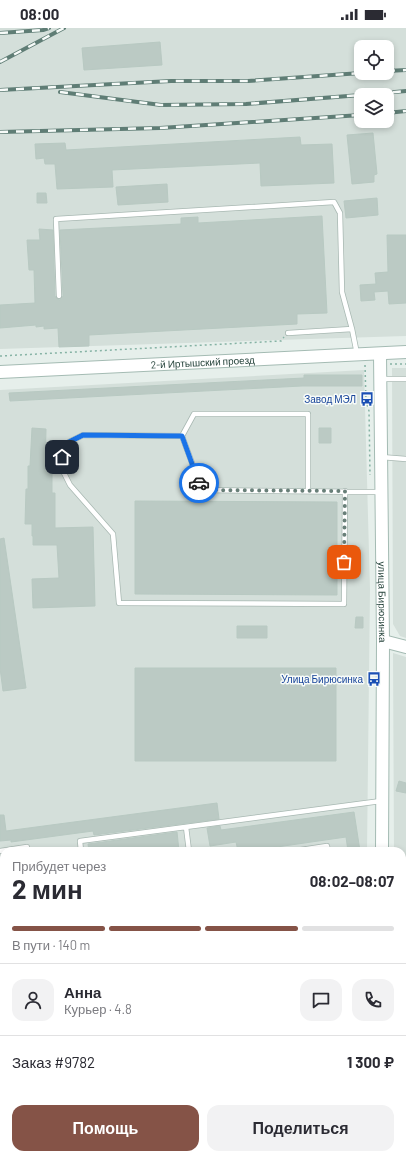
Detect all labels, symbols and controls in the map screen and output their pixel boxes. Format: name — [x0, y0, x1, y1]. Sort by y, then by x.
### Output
text: 08:00 — [20, 5, 59, 23]
map controls — [354, 40, 394, 128]
button: locate — [354, 40, 394, 80]
button: layers — [354, 88, 394, 128]
street label: 2-й Иртышский проезд — [151, 353, 255, 371]
bus stop icon: Завод МЭЛ — [359, 391, 375, 407]
place label: Завод МЭЛ — [304, 393, 356, 405]
pin — [45, 440, 79, 474]
icon: home — [51, 446, 73, 468]
courier — [179, 463, 219, 503]
icon: car — [188, 472, 210, 494]
pin — [327, 545, 361, 579]
icon: bag — [333, 551, 355, 573]
street label: улица Бирюсинка — [376, 561, 389, 643]
bus stop icon: Улица Бирюсинка — [366, 671, 382, 687]
place label: Улица Бирюсинка — [281, 673, 363, 685]
text: Прибудет через — [12, 858, 106, 874]
text: 08:02–08:07 — [310, 872, 394, 890]
text: 2 мин — [12, 873, 83, 904]
text: В пути · 140 m — [12, 937, 90, 953]
button: person — [12, 979, 54, 1021]
button: chat — [300, 979, 342, 1021]
button: phone — [352, 979, 394, 1021]
text: Анна — [64, 983, 101, 1001]
text: Курьер · 4.8 — [64, 1001, 132, 1017]
text: Заказ #9782 — [12, 1053, 95, 1071]
text: 1 300 ₽ — [347, 1053, 394, 1071]
button: Помощь — [12, 1105, 199, 1151]
button: Поделиться — [207, 1105, 394, 1151]

